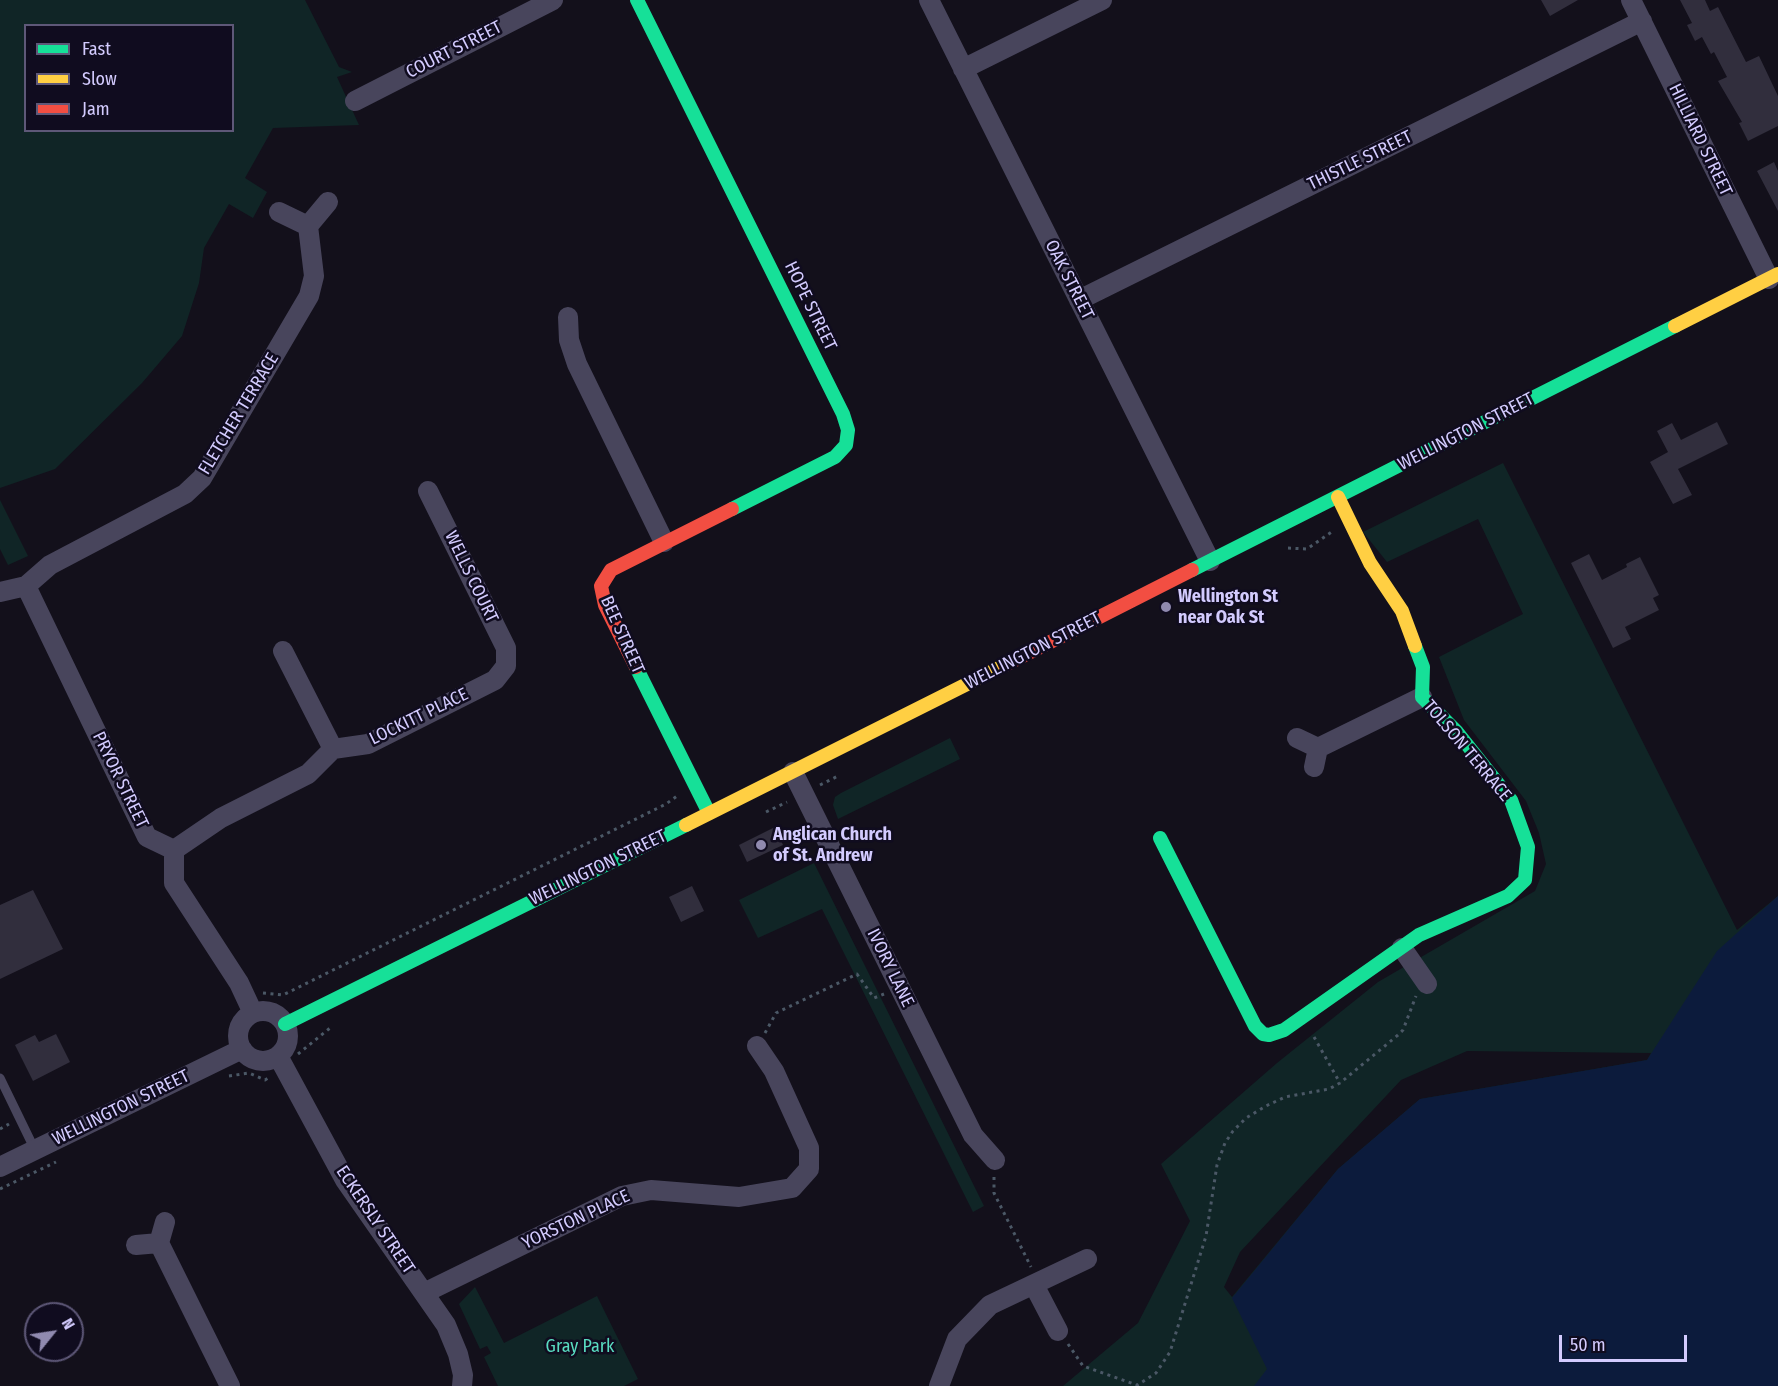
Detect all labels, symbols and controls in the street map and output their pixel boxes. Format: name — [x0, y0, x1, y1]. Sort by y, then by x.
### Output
street label: COURT STREET — [403, 17, 505, 83]
legend — [24, 24, 234, 132]
text: Fast — [82, 38, 111, 60]
text: Slow — [82, 68, 117, 90]
street label: HILLIARD STREET — [1664, 80, 1736, 200]
text: Jam — [82, 98, 110, 120]
street label: THISTLE STREET — [1304, 126, 1416, 196]
street label: OAK STREET — [1040, 237, 1098, 323]
street label: HOPE STREET — [779, 258, 841, 354]
street label: FLETCHER TERRACE — [194, 349, 284, 479]
street label: WELLINGTON STREET — [1394, 388, 1538, 476]
street label: WELLS COURT — [440, 528, 502, 626]
place label: Wellington St near Oak St — [1178, 586, 1278, 628]
street label: BEE STREET — [595, 593, 649, 677]
marker: Wellington St near Oak St — [1159, 600, 1173, 614]
street label: WELLINGTON STREET — [961, 607, 1105, 695]
street label: LOCKITT PLACE — [366, 684, 472, 750]
street label: TOLSON TERRACE — [1418, 696, 1516, 806]
street label: PRYOR STREET — [87, 728, 153, 832]
place label: Anglican Church of St. Andrew — [773, 824, 892, 866]
street label: WELLINGTON STREET — [526, 826, 670, 910]
marker: Anglican Church of St. Andrew — [754, 838, 768, 852]
street label: IVORY LANE — [862, 925, 918, 1011]
street label: WELLINGTON STREET — [49, 1066, 193, 1150]
street label: ECKERSLY STREET — [331, 1162, 419, 1278]
street label: YORSTON PLACE — [519, 1186, 633, 1254]
north arrow — [24, 1302, 84, 1362]
text: N — [58, 1315, 79, 1333]
scale bar — [1562, 1323, 1690, 1361]
text: 50 m — [1570, 1334, 1606, 1356]
park label: Gray Park — [546, 1336, 614, 1358]

